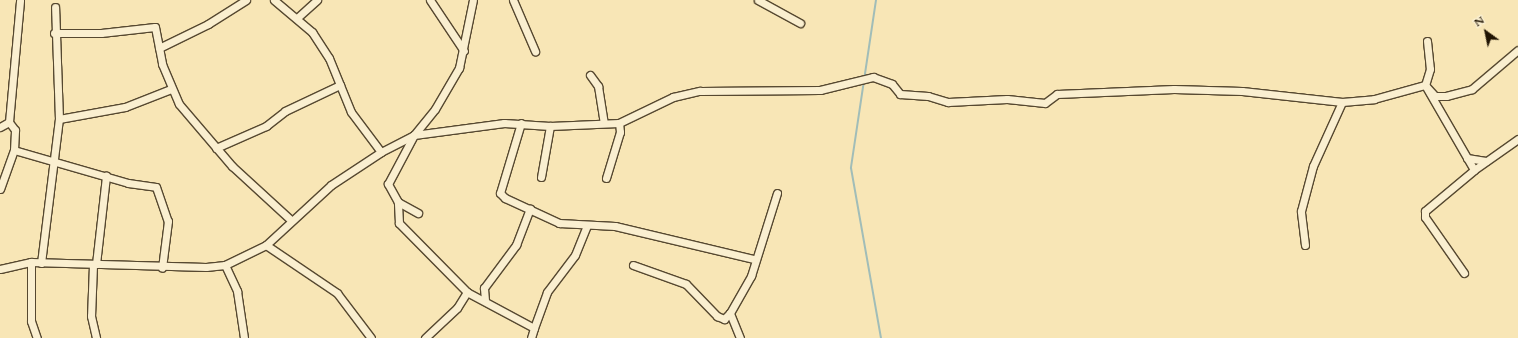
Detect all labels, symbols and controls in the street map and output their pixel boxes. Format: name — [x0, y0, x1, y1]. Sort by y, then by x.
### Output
north arrow — [1466, 12, 1506, 52]
text: N — [1471, 13, 1487, 30]

